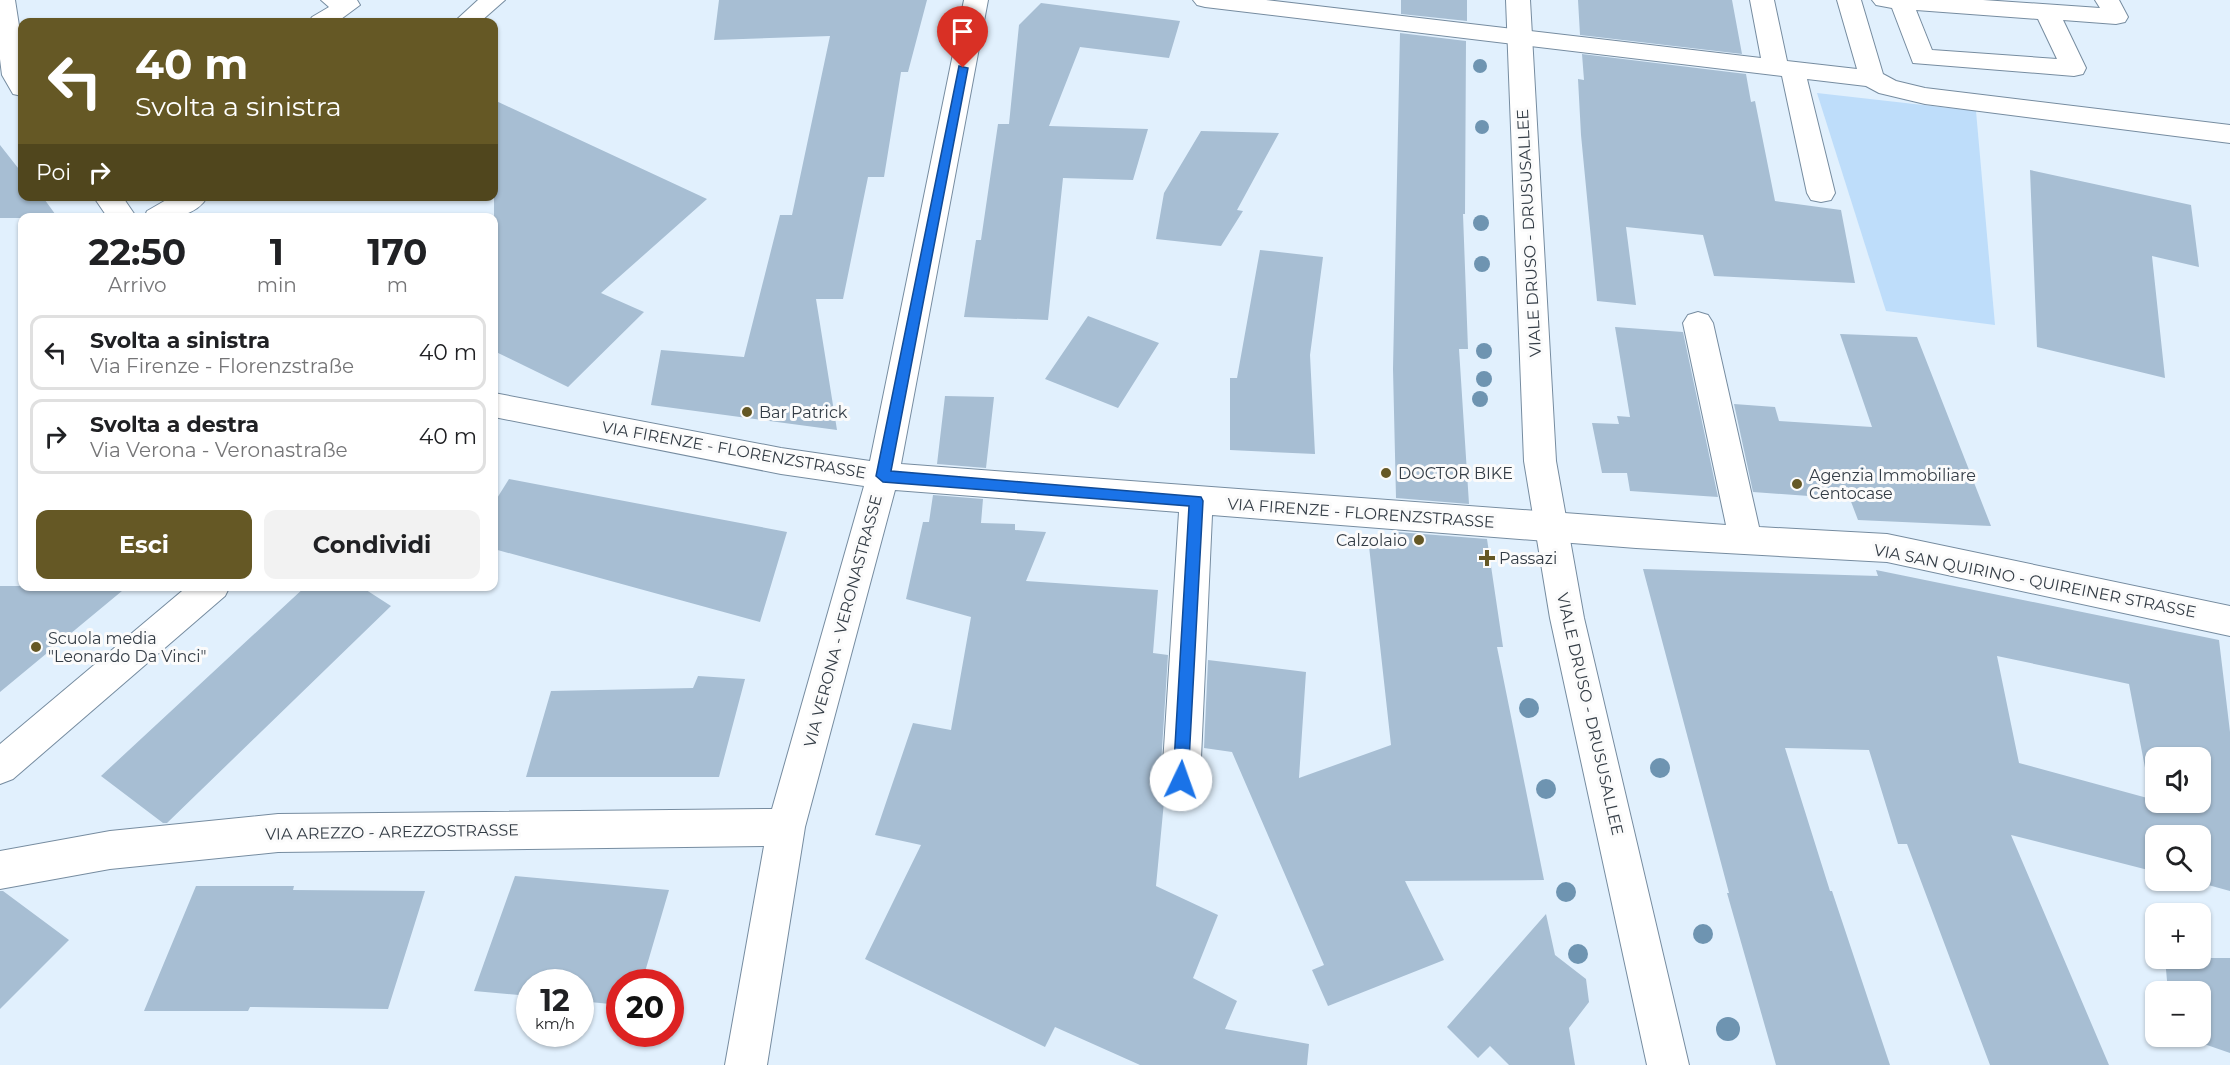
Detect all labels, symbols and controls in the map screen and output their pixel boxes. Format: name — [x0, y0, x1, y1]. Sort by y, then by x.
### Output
pin — [937, 6, 988, 68]
icon: arrive — [946, 15, 979, 48]
text: 40 m — [135, 38, 248, 90]
icon: left — [36, 42, 114, 120]
text: Svolta a sinistra — [135, 90, 342, 123]
street label: VIALE DRUSO - DRUSUSALLEE — [1513, 109, 1545, 357]
icon: right — [83, 156, 116, 189]
text: Poi — [36, 159, 71, 186]
text: 22:50 — [88, 230, 186, 274]
text: 1 — [270, 230, 284, 274]
text: 170 — [367, 230, 428, 274]
text: Arrivo — [108, 273, 167, 297]
text: min — [257, 273, 297, 297]
text: m — [387, 273, 408, 297]
text: Svolta a sinistra — [90, 327, 270, 354]
icon: left — [39, 336, 72, 369]
text: 40 m — [419, 339, 477, 366]
text: Via Firenze - Florenzstraße — [90, 354, 354, 378]
place label: Bar Patrick — [759, 403, 848, 422]
marker: Bar Patrick — [740, 405, 754, 419]
text: Svolta a destra — [90, 411, 259, 438]
street label: VIA FIRENZE - FLORENZSTRASSE — [600, 417, 868, 483]
icon: right — [39, 420, 72, 453]
text: 40 m — [419, 423, 477, 450]
text: Via Verona - Veronastraße — [90, 438, 348, 462]
place label: DOCTOR BIKE — [1398, 464, 1513, 483]
marker: DOCTOR BIKE — [1379, 466, 1393, 480]
place label: Agenzia Immobiliare Centocase — [1809, 466, 1976, 503]
marker: Agenzia Immobiliare Centocase — [1790, 477, 1804, 491]
street label: VIA VERONA - VERONASTRASSE — [800, 493, 886, 749]
street label: VIA FIRENZE - FLORENZSTRASSE — [1227, 494, 1495, 532]
button: Esci — [36, 510, 252, 579]
button: Condividi — [264, 510, 480, 579]
place label: Calzolaio — [1336, 531, 1407, 550]
marker: Calzolaio — [1412, 533, 1426, 547]
street label: VIA SAN QUIRINO - QUIREINER STRASSE — [1872, 540, 2198, 622]
place label: Passazi — [1499, 549, 1557, 568]
marker: Passazi — [1480, 551, 1494, 565]
street label: VIALE DRUSO - DRUSUSALLEE — [1553, 591, 1627, 837]
place label: Scuola media "Leonardo Da Vinci" — [48, 629, 207, 666]
marker: Scuola media "Leonardo Da Vinci" — [29, 640, 43, 654]
map controls — [2145, 747, 2211, 1047]
button: sound — [2145, 747, 2211, 813]
position arrow — [1149, 748, 1213, 812]
street label: VIA AREZZO - AREZZOSTRASSE — [265, 820, 519, 844]
button: search — [2145, 825, 2211, 891]
button: + — [2145, 903, 2211, 969]
speed limit sign: 20 — [606, 969, 684, 1047]
button: − — [2145, 981, 2211, 1047]
text: 12 — [540, 982, 570, 1019]
text: km/h — [535, 1014, 575, 1033]

